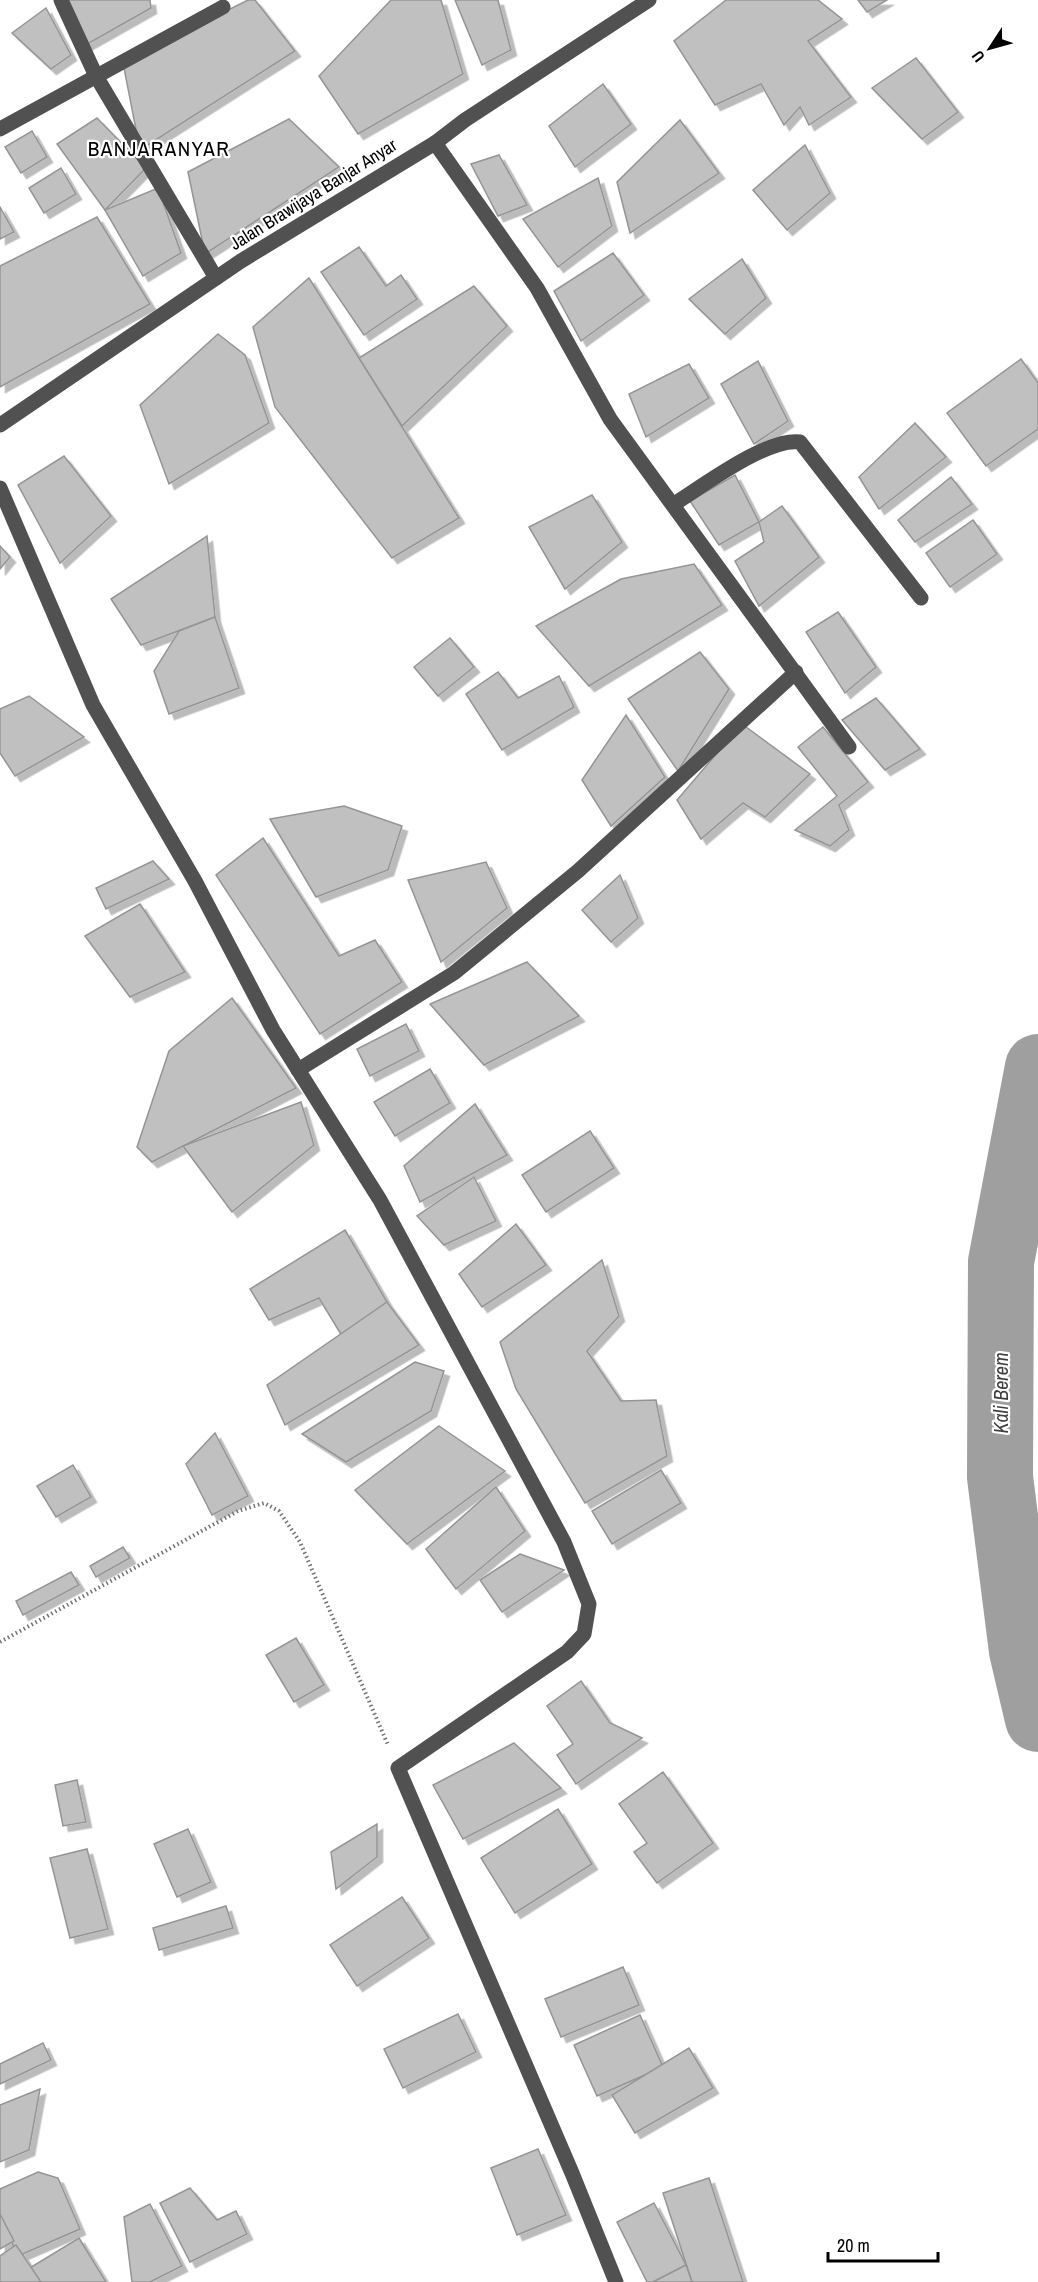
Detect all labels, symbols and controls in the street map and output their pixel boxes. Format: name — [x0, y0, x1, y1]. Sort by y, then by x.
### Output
north arrow — [960, 18, 1020, 78]
text: U — [966, 47, 990, 67]
street label: Jalan Brawijaya Banjar Anyar — [225, 132, 401, 256]
district label: BANJARANYAR — [88, 134, 230, 163]
water label: Kali Berem — [987, 1352, 1014, 1434]
scale bar — [828, 2225, 938, 2263]
text: 20 m — [837, 2233, 870, 2258]

